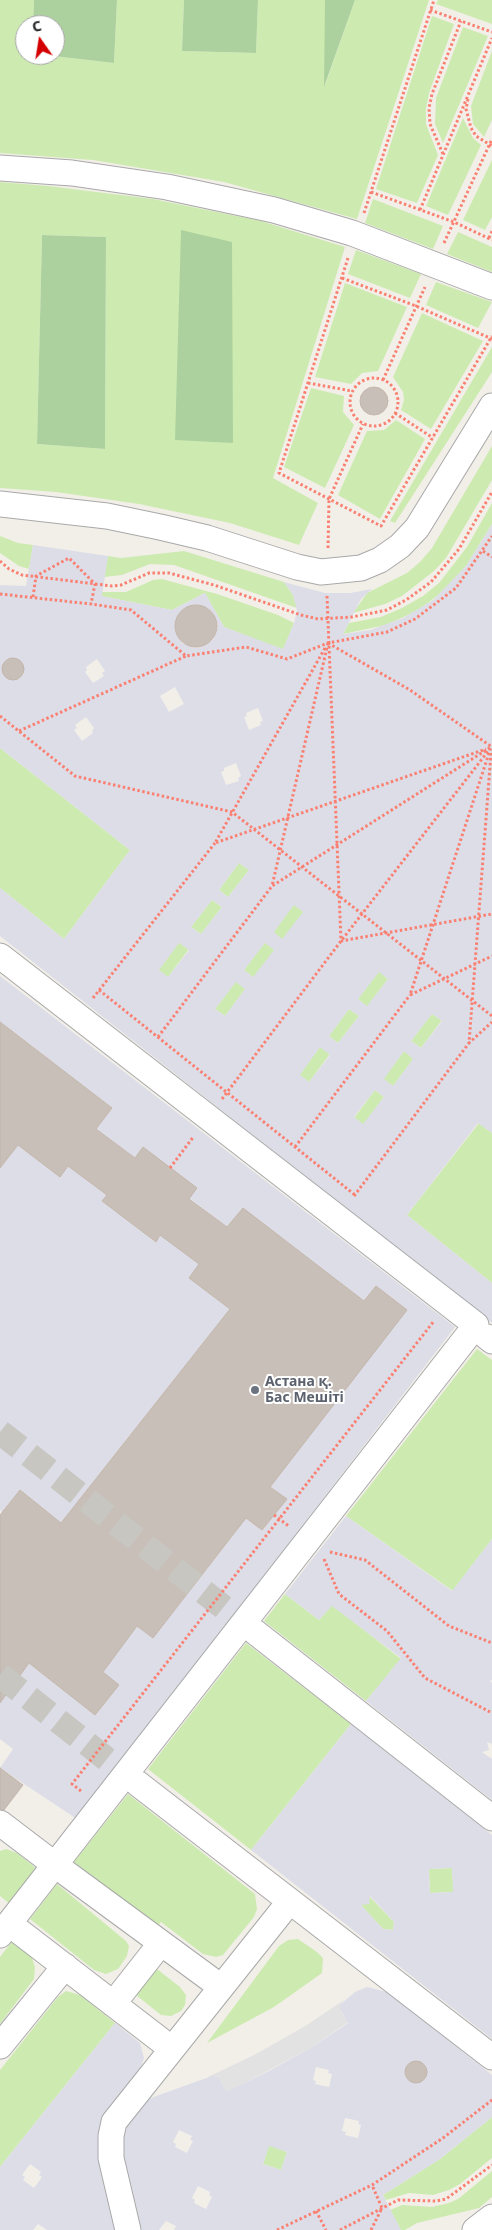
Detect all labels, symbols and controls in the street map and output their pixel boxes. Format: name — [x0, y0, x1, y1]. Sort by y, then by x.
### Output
north arrow — [15, 15, 65, 65]
text: С — [30, 16, 43, 36]
place label: Астана қ. Бас Мешіті — [265, 1374, 344, 1406]
marker: Астана қ. Бас Мешіті — [249, 1384, 261, 1396]

